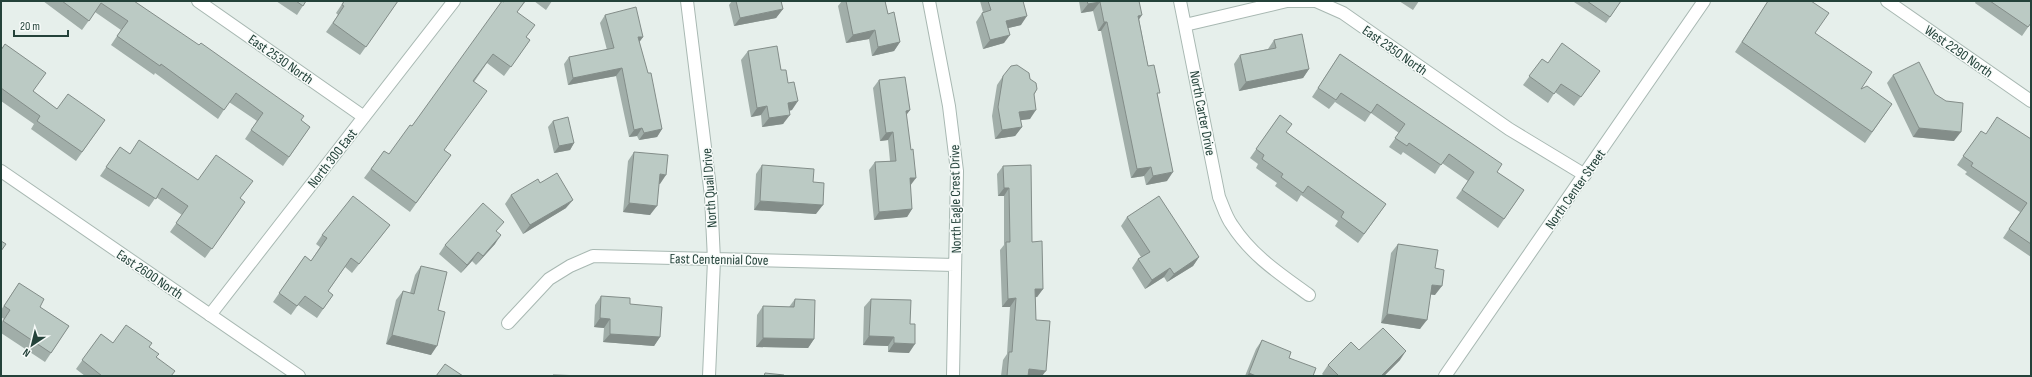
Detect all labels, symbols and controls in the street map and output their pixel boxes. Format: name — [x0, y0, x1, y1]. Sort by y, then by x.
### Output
scale bar — [14, 12, 68, 38]
text: 20 m — [20, 19, 40, 34]
street label: East 2350 North — [1359, 22, 1431, 79]
street label: West 2290 North — [1921, 22, 1996, 81]
street label: East 2530 North — [245, 31, 317, 88]
street label: North Carter Drive — [1186, 69, 1219, 157]
street label: North 300 East — [304, 125, 361, 191]
street label: North Eagle Crest Drive — [946, 144, 965, 254]
street label: North Center Street — [1542, 146, 1609, 232]
street label: North Quail Drive — [698, 148, 721, 228]
street label: East 2600 North — [113, 246, 186, 303]
street label: East Centennial Cove — [669, 250, 769, 269]
north arrow — [12, 325, 52, 365]
text: N — [20, 346, 33, 360]

